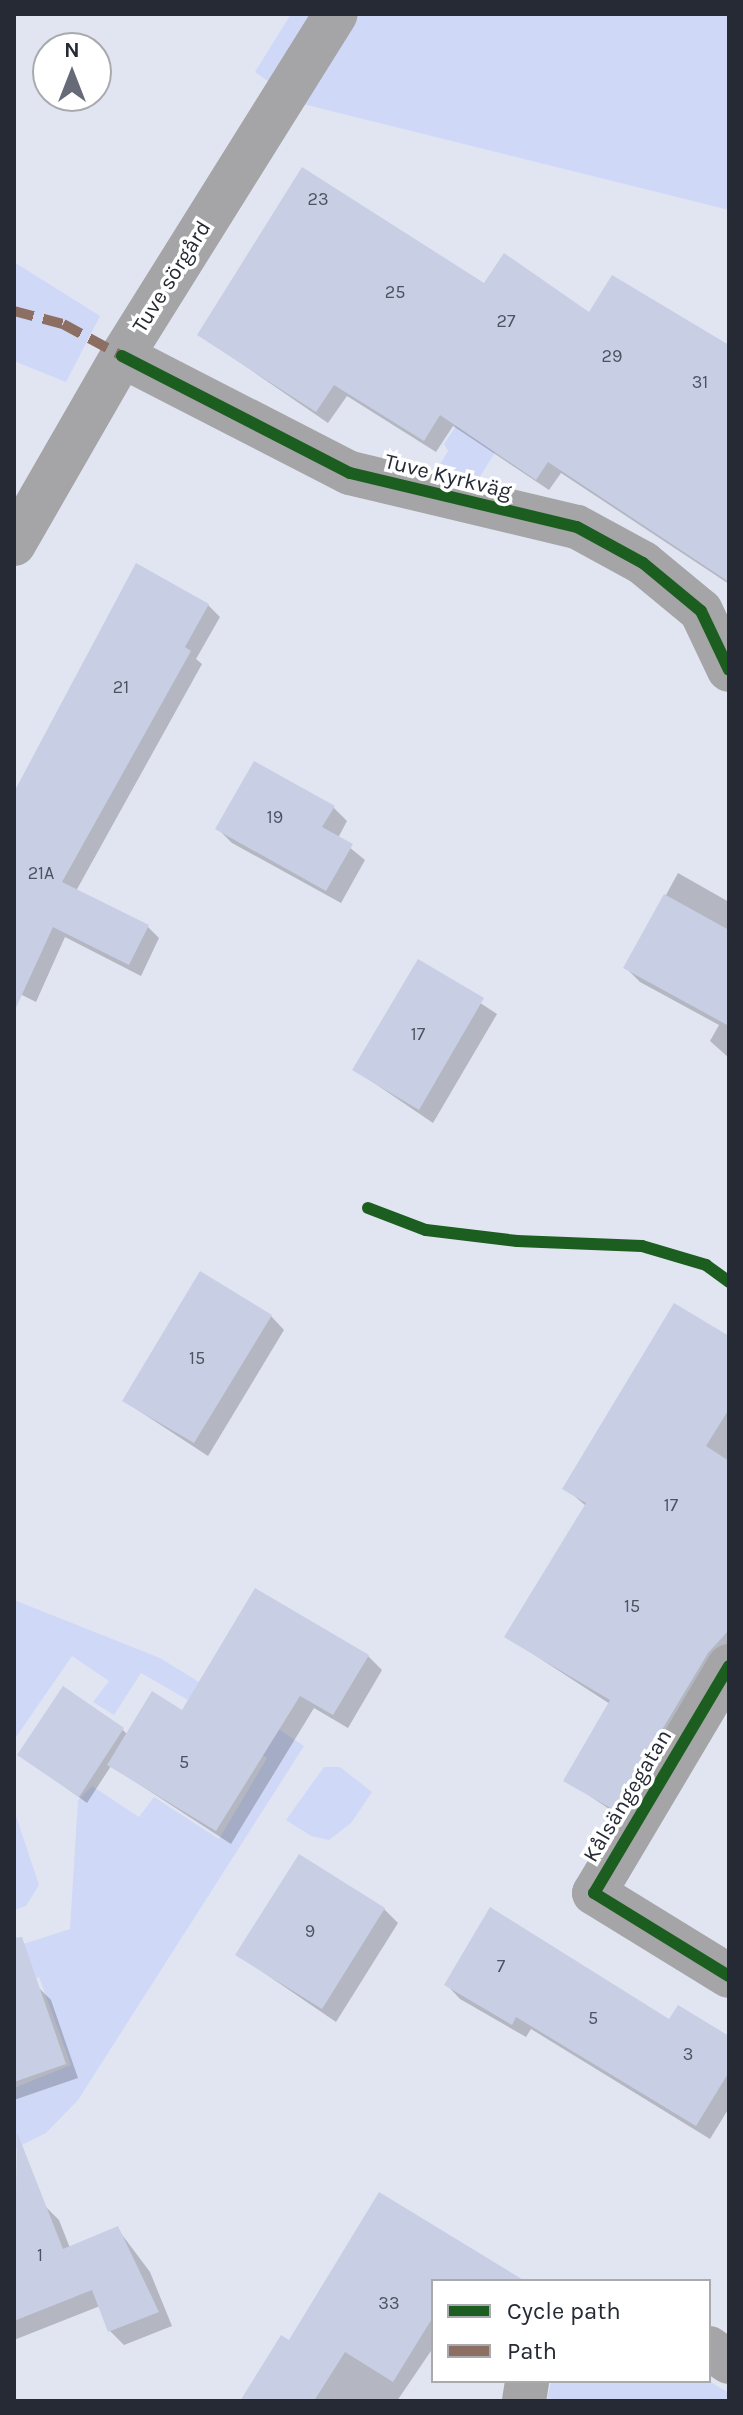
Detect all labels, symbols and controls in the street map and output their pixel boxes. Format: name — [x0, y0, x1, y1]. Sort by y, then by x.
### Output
north arrow — [32, 32, 112, 112]
text: N — [64, 37, 80, 63]
house number: 23 — [307, 188, 329, 210]
street label: Tuve sörgård — [127, 216, 217, 338]
house number: 25 — [385, 281, 405, 303]
house number: 27 — [497, 310, 515, 332]
house number: 29 — [602, 345, 622, 367]
house number: 31 — [692, 371, 708, 393]
street label: Tuve Kyrkväg — [382, 448, 514, 506]
house number: 21 — [113, 676, 129, 698]
house number: 19 — [267, 806, 283, 828]
house number: 21A — [28, 862, 54, 884]
house number: 17 — [411, 1023, 425, 1045]
house number: 15 — [189, 1347, 205, 1369]
house number: 17 — [664, 1494, 678, 1516]
house number: 15 — [624, 1595, 640, 1617]
street label: Kålsängegatan — [578, 1725, 678, 1867]
house number: 5 — [179, 1751, 189, 1773]
house number: 9 — [305, 1920, 315, 1942]
house number: 7 — [497, 1955, 505, 1977]
house number: 5 — [588, 2007, 598, 2029]
house number: 3 — [683, 2043, 693, 2065]
house number: 1 — [37, 2244, 43, 2266]
legend — [431, 2279, 711, 2383]
house number: 33 — [378, 2292, 400, 2314]
text: Cycle path — [507, 2297, 621, 2325]
text: Path — [507, 2337, 557, 2365]

